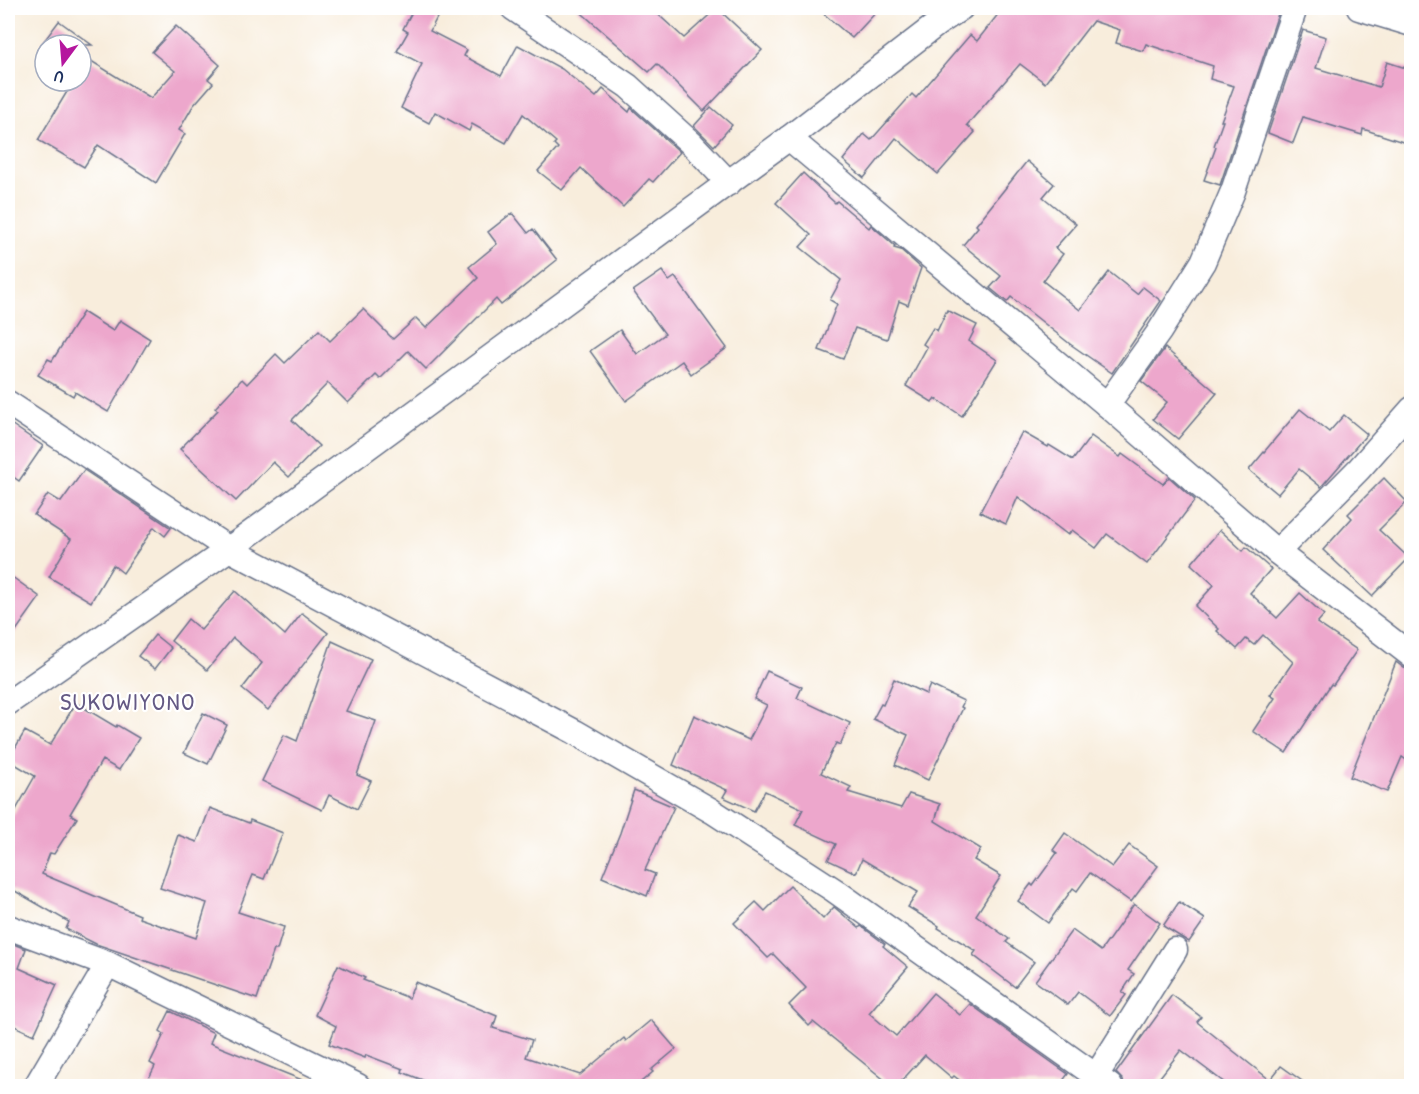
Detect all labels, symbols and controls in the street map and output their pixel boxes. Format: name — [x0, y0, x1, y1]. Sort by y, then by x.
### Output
north arrow — [33, 33, 93, 93]
text: U — [51, 66, 66, 89]
district label: SUKOWIYONO — [60, 685, 196, 717]

